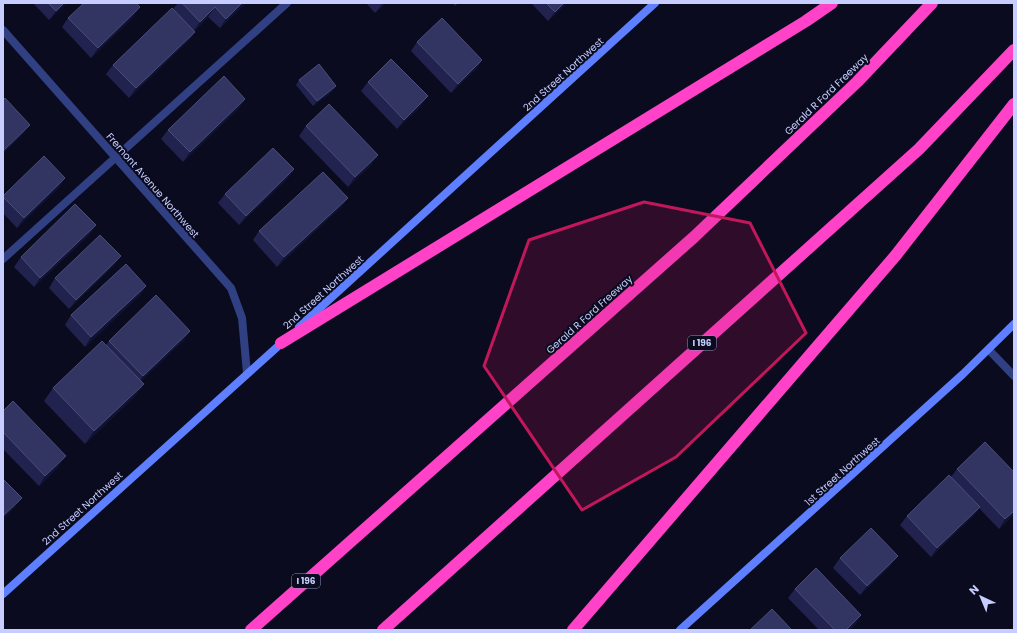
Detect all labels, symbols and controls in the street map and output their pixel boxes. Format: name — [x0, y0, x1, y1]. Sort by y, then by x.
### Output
street label: 2nd Street Northwest — [520, 34, 607, 115]
street label: Gerald R Ford Freeway — [781, 50, 872, 138]
street label: Fremont Avenue Northwest — [103, 129, 203, 241]
street label: 2nd Street Northwest — [280, 252, 367, 333]
street label: Gerald R Ford Freeway — [543, 271, 636, 357]
road number: I 196 — [688, 336, 716, 350]
street label: 1st Street Northwest — [801, 433, 884, 509]
street label: 2nd Street Northwest — [39, 468, 126, 549]
road number: I 196 — [292, 574, 320, 588]
north arrow — [961, 577, 1001, 617]
text: N — [966, 581, 983, 598]

